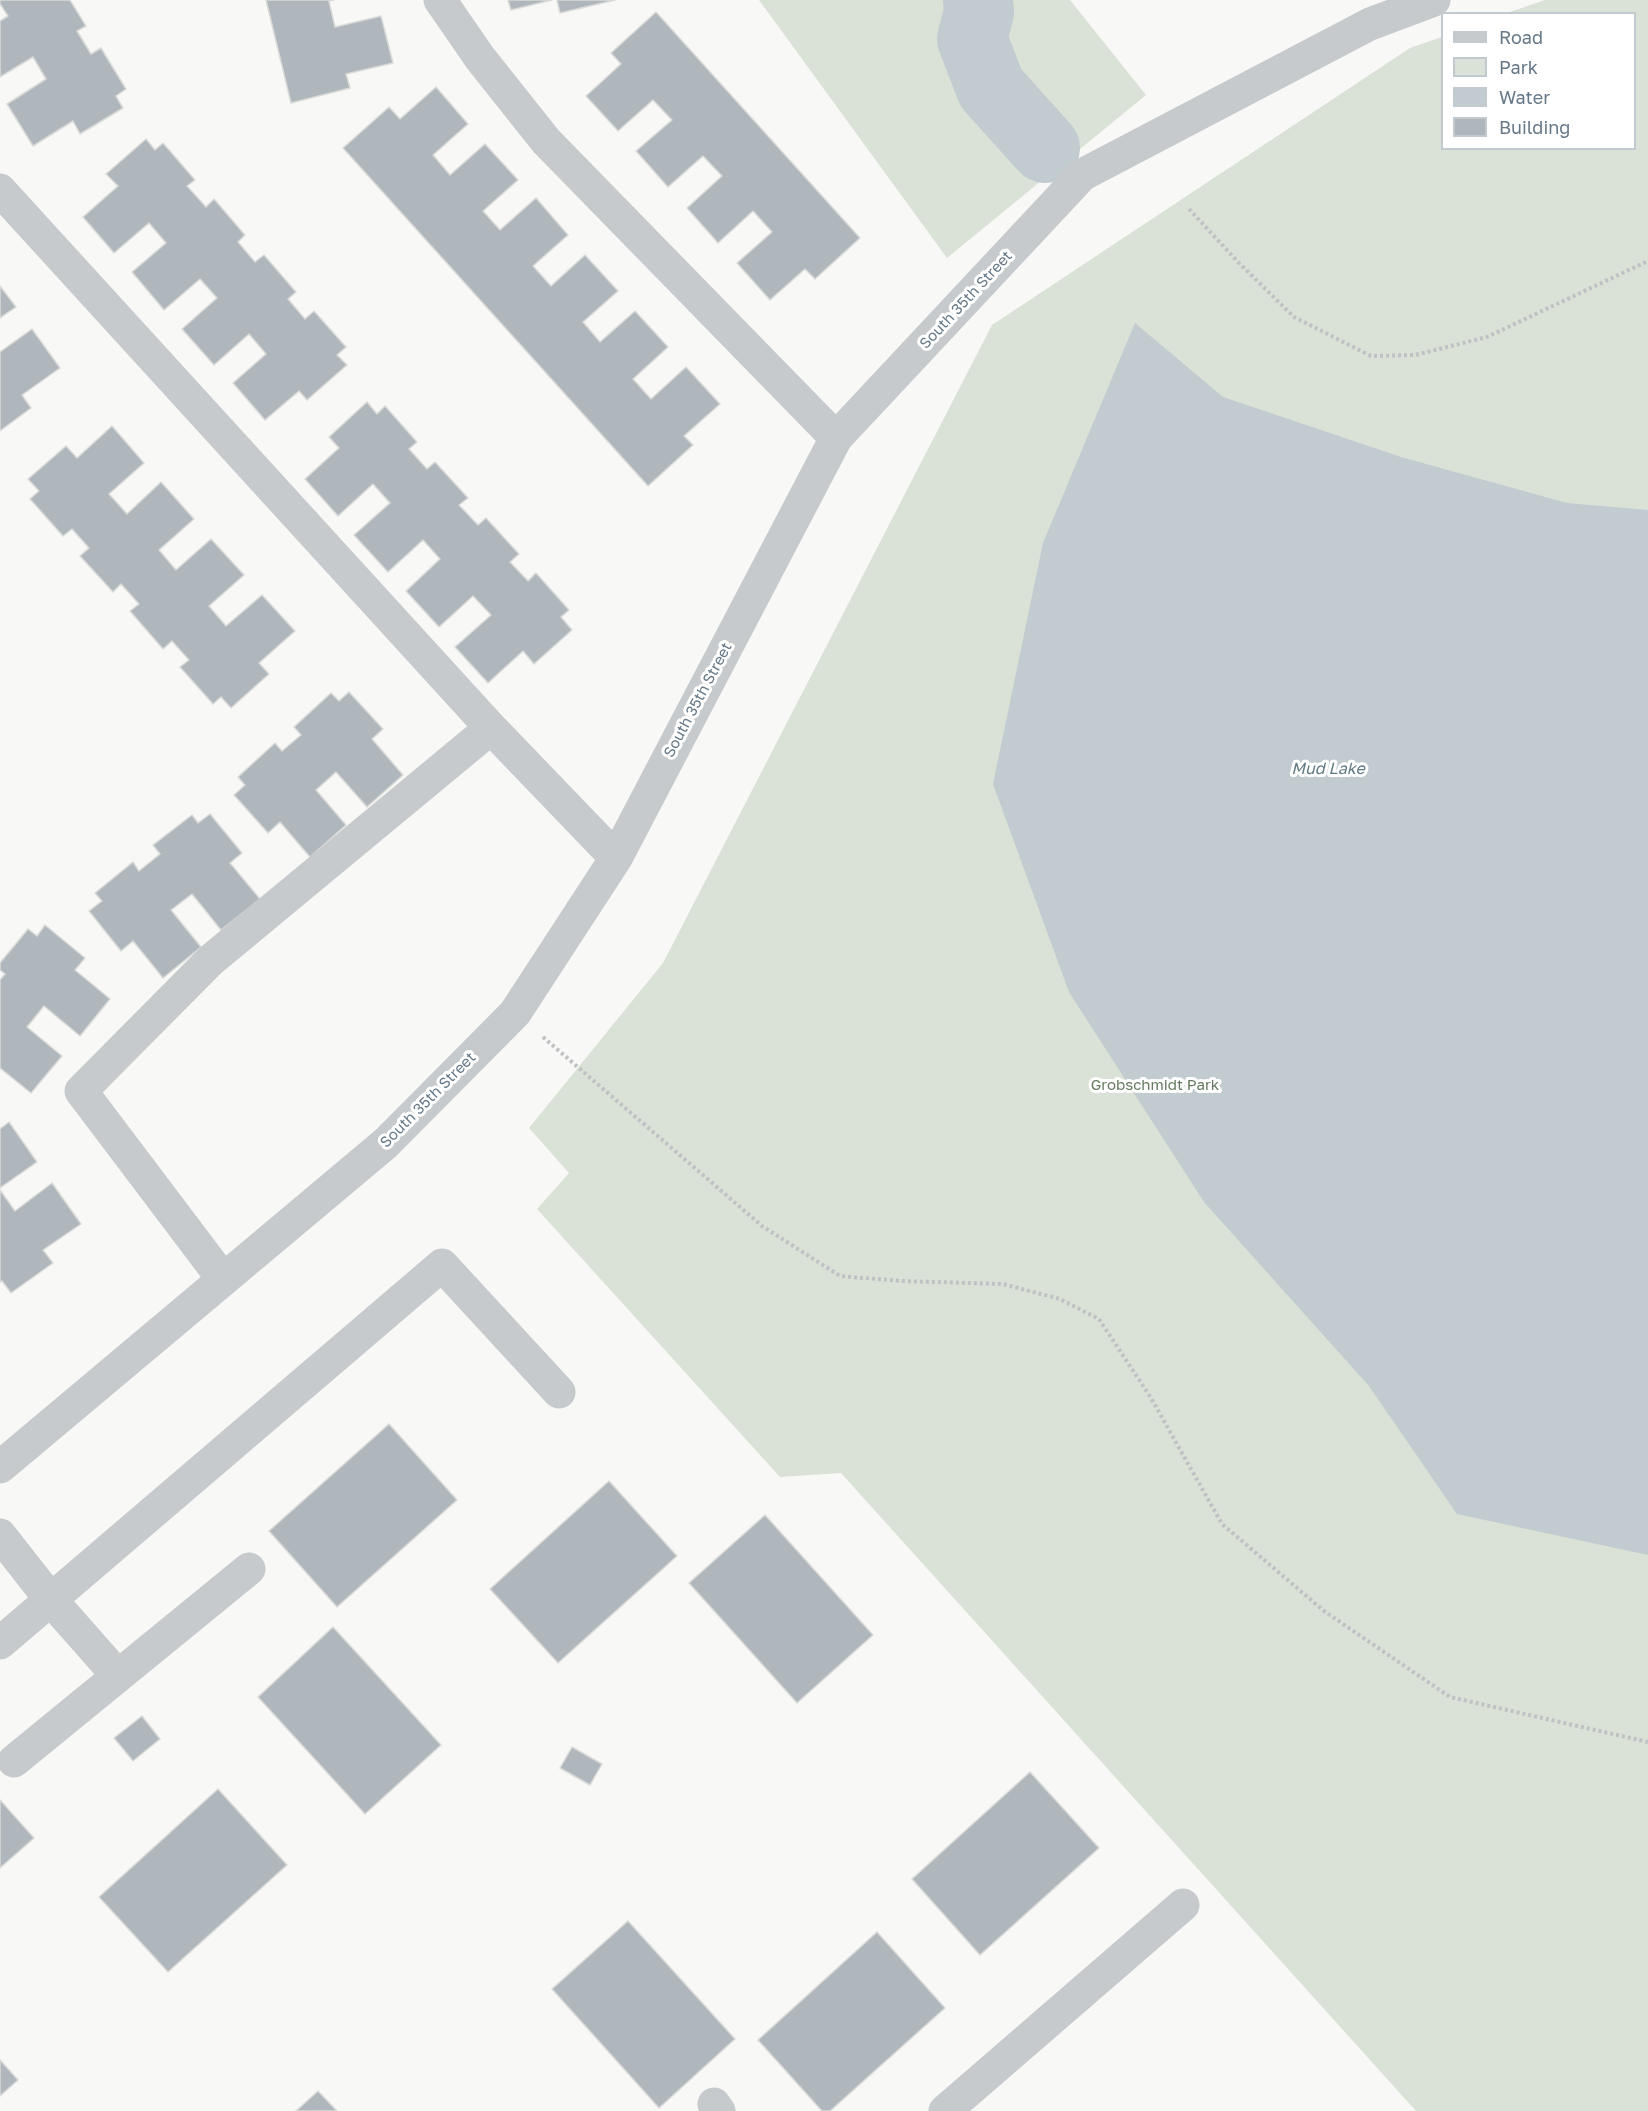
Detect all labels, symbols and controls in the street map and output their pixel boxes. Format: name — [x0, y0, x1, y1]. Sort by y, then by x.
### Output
legend — [1441, 12, 1636, 150]
text: Road — [1499, 26, 1543, 48]
text: Park — [1499, 56, 1538, 78]
text: Water — [1499, 86, 1550, 108]
text: Building — [1499, 116, 1570, 138]
street label: South 35th Street — [916, 247, 1016, 353]
street label: South 35th Street — [660, 639, 736, 761]
water label: Mud Lake — [1291, 759, 1365, 779]
street label: South 35th Street — [377, 1049, 479, 1151]
park label: Grobschmidt Park — [1091, 1076, 1219, 1094]

